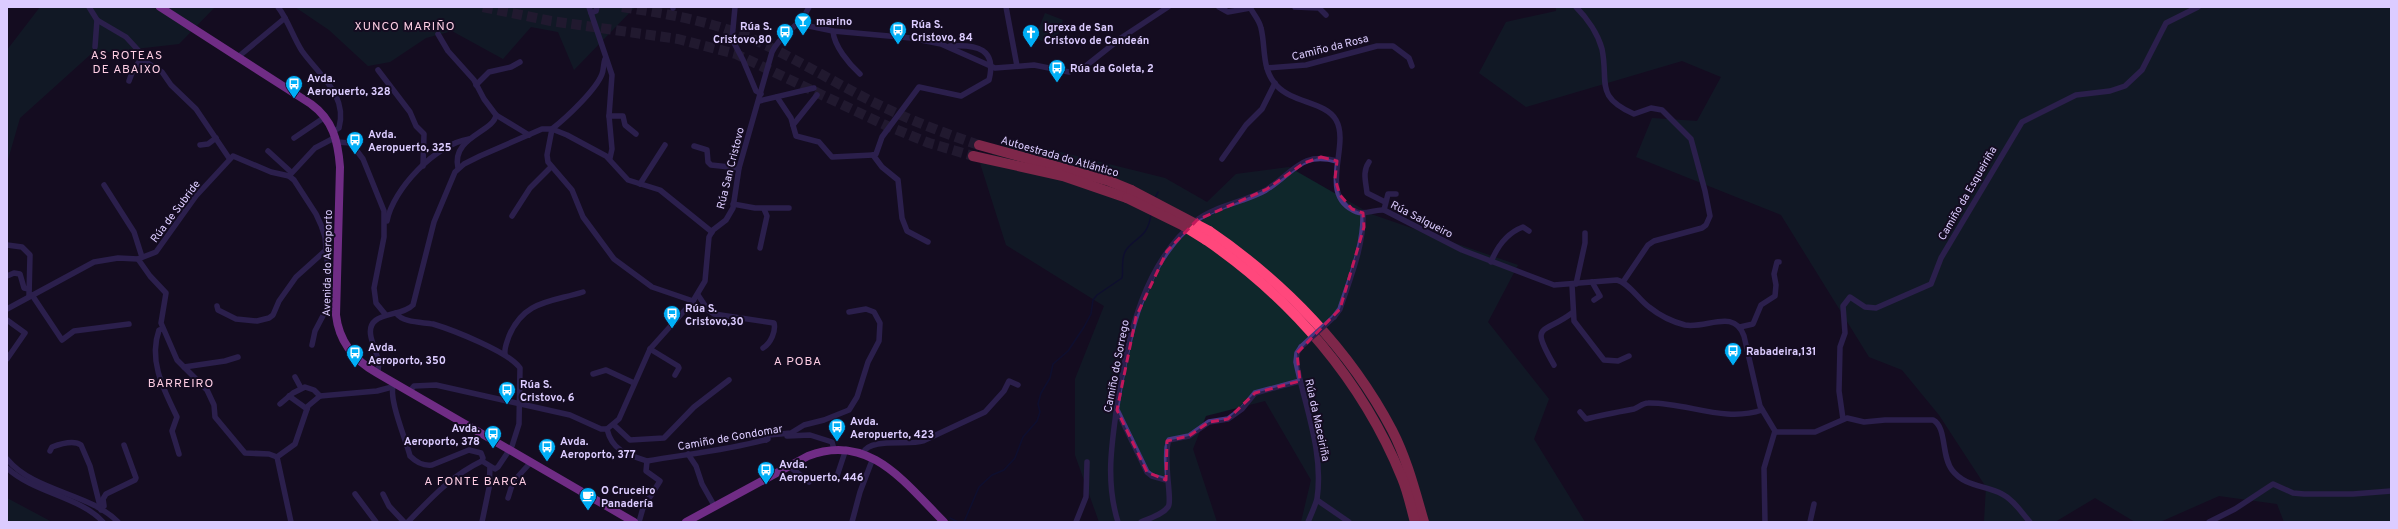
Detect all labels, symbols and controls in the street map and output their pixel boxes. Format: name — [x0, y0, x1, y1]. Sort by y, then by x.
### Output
bar icon: marino — [793, 11, 813, 36]
place label: marino — [816, 15, 852, 29]
place label: Rúa S. Cristovo, 84 — [911, 18, 973, 45]
district label: XUNCO MARIÑO — [355, 19, 455, 35]
place label: Rúa S. Cristovo,80 — [713, 20, 772, 47]
bus stop icon: Rúa S. Cristovo, 84 — [888, 20, 908, 45]
place label: Igrexa de San Cristovo de Candeán — [1044, 21, 1149, 48]
bus stop icon: Rúa S. Cristovo,80 — [775, 22, 795, 47]
church icon: Igrexa de San Cristovo de Candeán — [1021, 23, 1041, 48]
street label: Camiño da Rosa — [1290, 32, 1370, 64]
district label: AS ROTEAS DE ABAIXO — [91, 48, 163, 78]
bus stop icon: Rúa da Goleta, 2 — [1047, 58, 1067, 83]
place label: Rúa da Goleta, 2 — [1070, 62, 1154, 76]
place label: Avda. Aeropuerto, 328 — [307, 72, 391, 99]
bus stop icon: Avda. Aeropuerto, 328 — [284, 74, 304, 99]
street label: Rúa San Cristovo — [714, 126, 748, 211]
place label: Avda. Aeropuerto, 325 — [368, 128, 452, 155]
bus stop icon: Avda. Aeropuerto, 325 — [345, 130, 365, 155]
street label: Autoestrada do Atlántico — [999, 133, 1120, 181]
street label: Camiño da Esqueiriña — [1935, 144, 2001, 243]
street label: Rúa de Subride — [148, 178, 204, 246]
street label: Rúa Salgueiro — [1388, 198, 1455, 242]
street label: Avenida do Aeroporto — [320, 209, 336, 317]
place label: Rúa S. Cristovo,30 — [685, 302, 744, 329]
bus stop icon: Rúa S. Cristovo,30 — [662, 304, 682, 329]
street label: Camiño do Sorrego — [1101, 319, 1133, 414]
place label: Avda. Aeroporto, 350 — [368, 341, 446, 368]
bus stop icon: Rabadeira,131 — [1723, 341, 1743, 366]
bus stop icon: Avda. Aeroporto, 350 — [345, 343, 365, 368]
place label: Rabadeira,131 — [1746, 345, 1816, 359]
district label: A POBA — [774, 354, 822, 370]
district label: BARREIRO — [148, 376, 214, 392]
place label: Rúa S. Cristovo, 6 — [520, 378, 575, 405]
street label: Rúa da Maceiriña — [1301, 378, 1333, 463]
bus stop icon: Rúa S. Cristovo, 6 — [497, 380, 517, 405]
place label: Avda. Aeropuerto, 423 — [850, 415, 934, 442]
bus stop icon: Avda. Aeropuerto, 423 — [827, 417, 847, 442]
place label: Avda. Aeroporto, 378 — [404, 422, 480, 449]
street label: Camiño de Gondomar — [676, 422, 785, 454]
bus stop icon: Avda. Aeroporto, 378 — [483, 424, 503, 449]
place label: Avda. Aeroporto, 377 — [560, 435, 636, 462]
bus stop icon: Avda. Aeroporto, 377 — [537, 437, 557, 462]
place label: Avda. Aeropuerto, 446 — [779, 458, 864, 485]
bus stop icon: Avda. Aeropuerto, 446 — [756, 460, 776, 485]
district label: A FONTE BARCA — [424, 474, 528, 490]
place label: O Cruceiro Panadería — [601, 484, 655, 511]
cafe icon: O Cruceiro Panadería — [578, 486, 598, 511]

